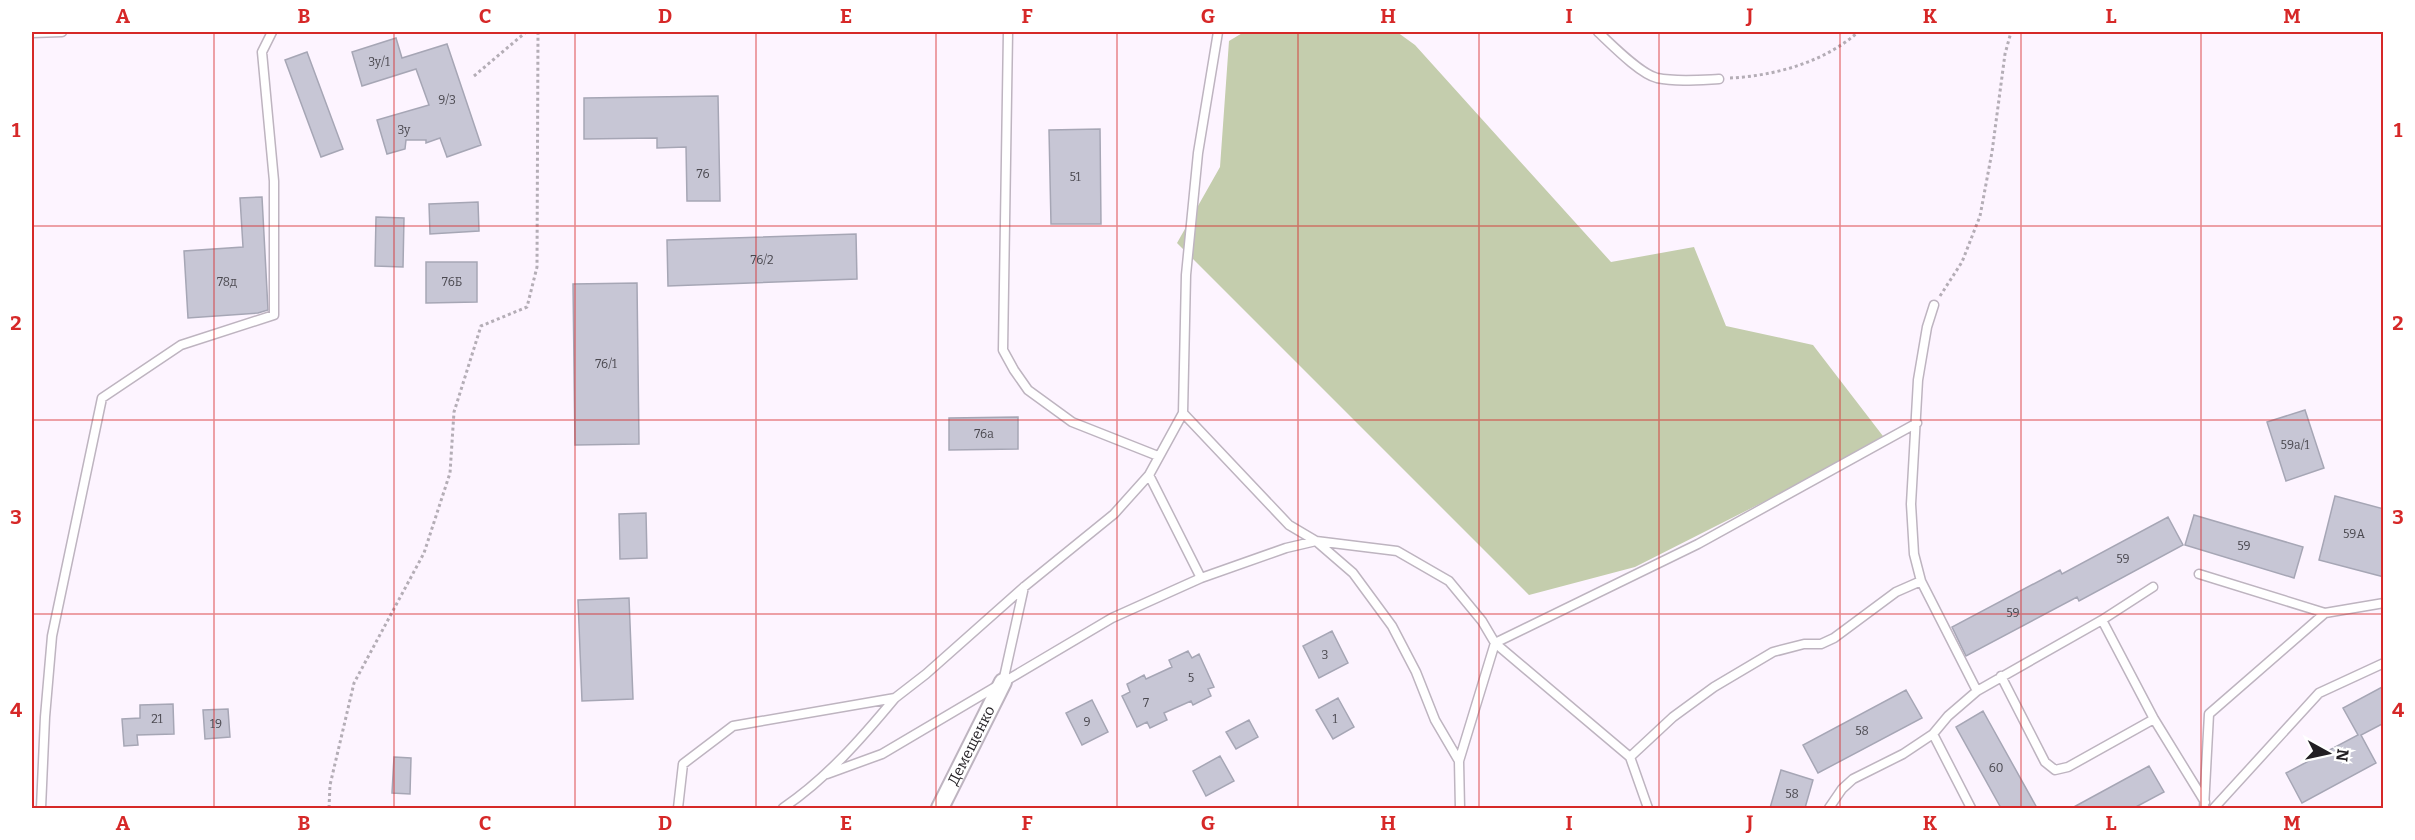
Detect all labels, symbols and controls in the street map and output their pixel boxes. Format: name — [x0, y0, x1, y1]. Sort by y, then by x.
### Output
text: A — [116, 4, 131, 28]
text: B — [298, 4, 311, 28]
text: C — [479, 4, 491, 28]
text: D — [658, 4, 672, 28]
text: E — [840, 4, 852, 28]
text: F — [1021, 4, 1033, 28]
text: G — [1201, 4, 1215, 28]
text: H — [1380, 4, 1396, 28]
text: I — [1565, 4, 1573, 28]
text: J — [1746, 4, 1754, 28]
text: K — [1923, 4, 1938, 28]
text: L — [2105, 4, 2117, 28]
text: M — [2283, 4, 2301, 28]
house number: 3у/1 — [368, 55, 390, 69]
house number: 9/3 — [438, 93, 456, 107]
text: 1 — [12, 118, 21, 142]
text: 1 — [2394, 118, 2403, 142]
house number: 3у — [398, 123, 411, 137]
house number: 76 — [697, 167, 709, 181]
house number: 51 — [1069, 170, 1081, 184]
house number: 76/2 — [750, 253, 774, 267]
house number: 78д — [217, 275, 237, 289]
house number: 76Б — [442, 275, 462, 289]
text: 2 — [10, 311, 22, 335]
text: 2 — [2392, 311, 2404, 335]
house number: 76/1 — [595, 357, 617, 371]
house number: 76а — [974, 427, 994, 441]
house number: 59а/1 — [2281, 438, 2310, 452]
text: 3 — [10, 505, 22, 529]
text: 3 — [2392, 505, 2404, 529]
house number: 59А — [2343, 527, 2365, 541]
house number: 59 — [2237, 539, 2251, 553]
house number: 59 — [2116, 552, 2130, 566]
house number: 59 — [2006, 606, 2020, 620]
house number: 3 — [1322, 648, 1329, 662]
house number: 5 — [1188, 671, 1194, 685]
house number: 7 — [1143, 696, 1149, 710]
text: 4 — [10, 698, 22, 722]
text: 4 — [2392, 698, 2404, 722]
street label: Демещенко — [944, 703, 999, 788]
house number: 21 — [151, 712, 163, 726]
house number: 1 — [1333, 712, 1338, 726]
house number: 9 — [1083, 715, 1091, 729]
house number: 19 — [210, 717, 222, 731]
north arrow — [2298, 723, 2358, 783]
house number: 58 — [1855, 724, 1869, 738]
text: N — [2332, 748, 2353, 762]
house number: 60 — [1989, 761, 2003, 775]
house number: 58 — [1785, 787, 1799, 801]
text: A — [116, 811, 131, 835]
text: B — [298, 811, 311, 835]
text: C — [479, 811, 491, 835]
text: D — [658, 811, 672, 835]
text: E — [840, 811, 852, 835]
text: F — [1021, 811, 1033, 835]
text: G — [1201, 811, 1215, 835]
text: H — [1380, 811, 1396, 835]
text: I — [1565, 811, 1573, 835]
text: J — [1746, 811, 1754, 835]
text: K — [1923, 811, 1938, 835]
text: L — [2105, 811, 2117, 835]
text: M — [2283, 811, 2301, 835]

